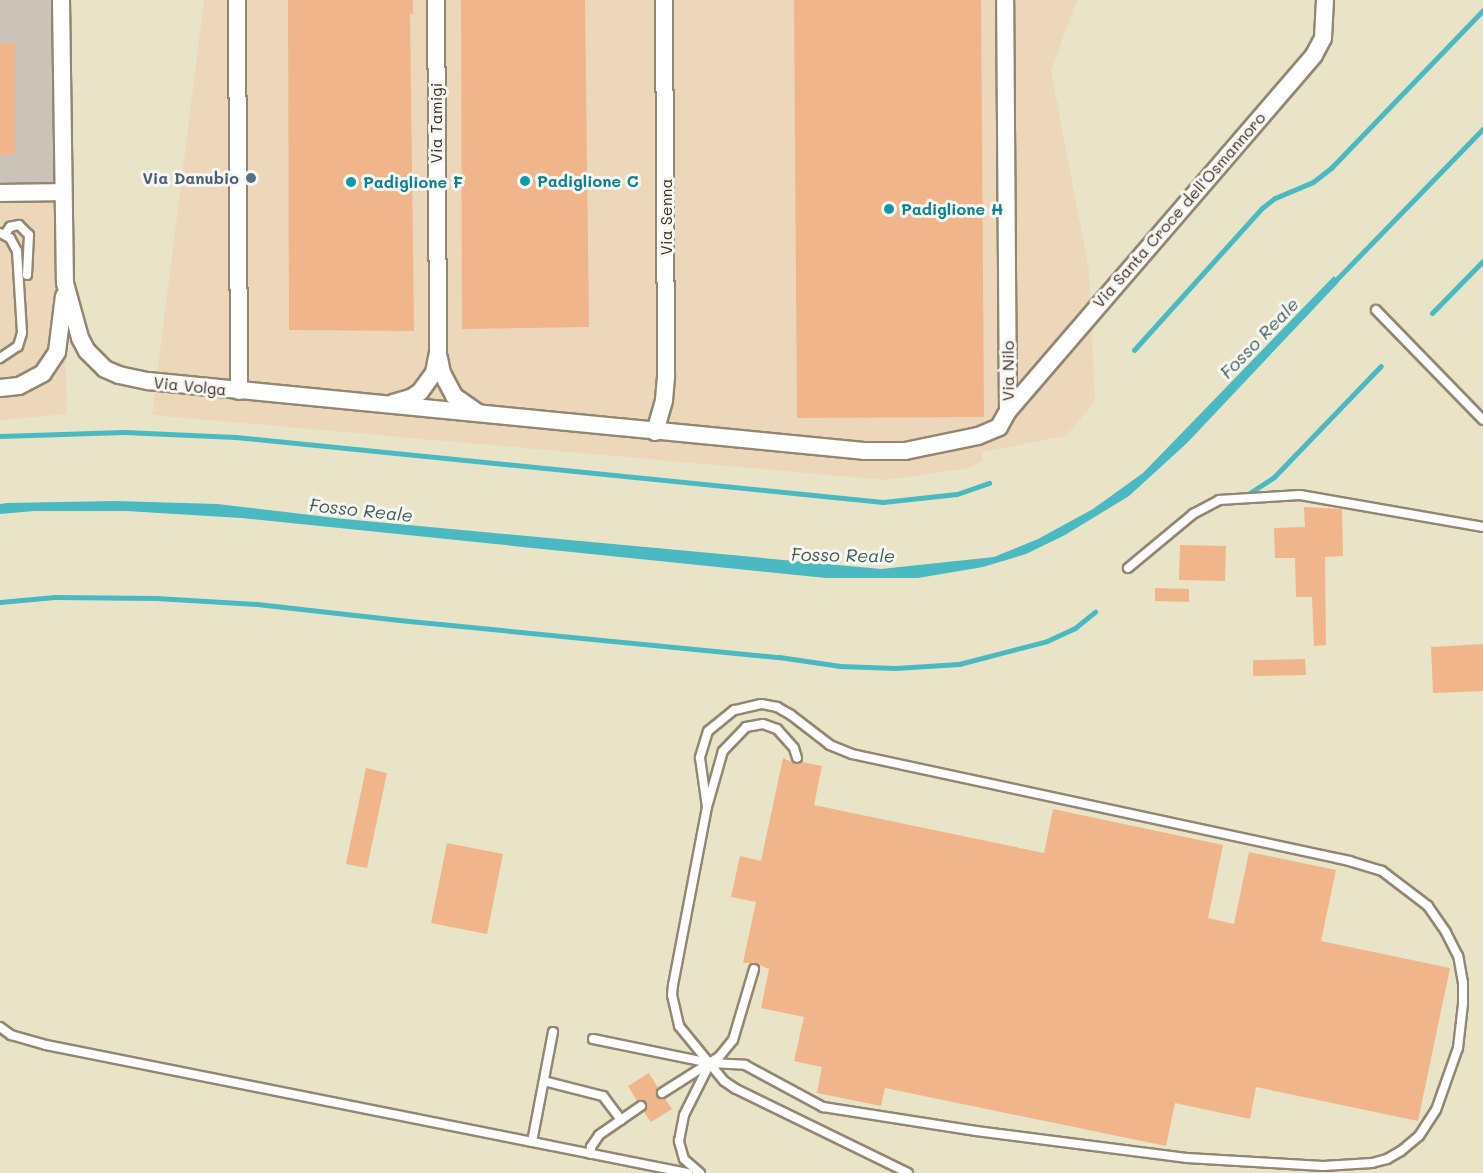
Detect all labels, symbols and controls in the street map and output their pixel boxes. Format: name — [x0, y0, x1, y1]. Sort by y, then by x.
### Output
street label: Via Tamigi — [426, 83, 446, 163]
street label: Via Santa Croce dell'Osmannoro — [1089, 108, 1269, 312]
place label: Via Danubio — [142, 168, 239, 188]
marker: Via Danubio — [244, 171, 258, 185]
place label: Padiglione C — [537, 171, 639, 191]
place label: Padiglione F — [363, 172, 463, 192]
marker: Padiglione C — [518, 174, 532, 188]
marker: Padiglione F — [344, 175, 358, 189]
street label: Via Senna — [656, 179, 676, 255]
place label: Padiglione H — [901, 199, 1004, 219]
marker: Padiglione H — [882, 202, 896, 216]
water label: Fosso Reale — [1215, 293, 1303, 383]
street label: Via Nilo — [998, 341, 1018, 401]
street label: Via Volga — [153, 373, 227, 399]
water label: Fosso Reale — [308, 494, 414, 526]
water label: Fosso Reale — [791, 543, 895, 567]

